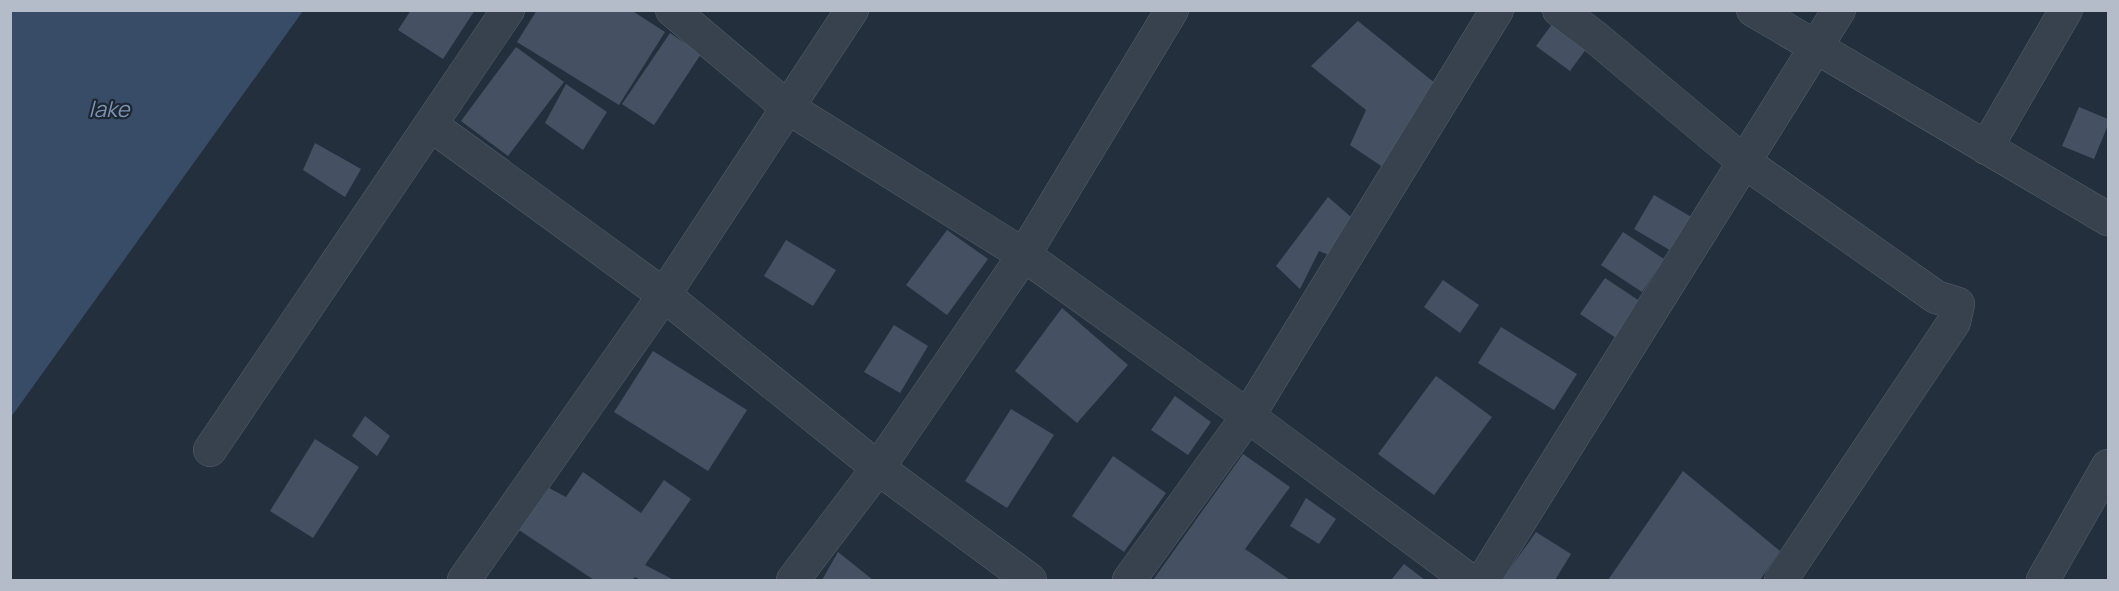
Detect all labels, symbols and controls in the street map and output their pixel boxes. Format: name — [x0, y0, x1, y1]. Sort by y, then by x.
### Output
water label: lake — [89, 94, 131, 124]

